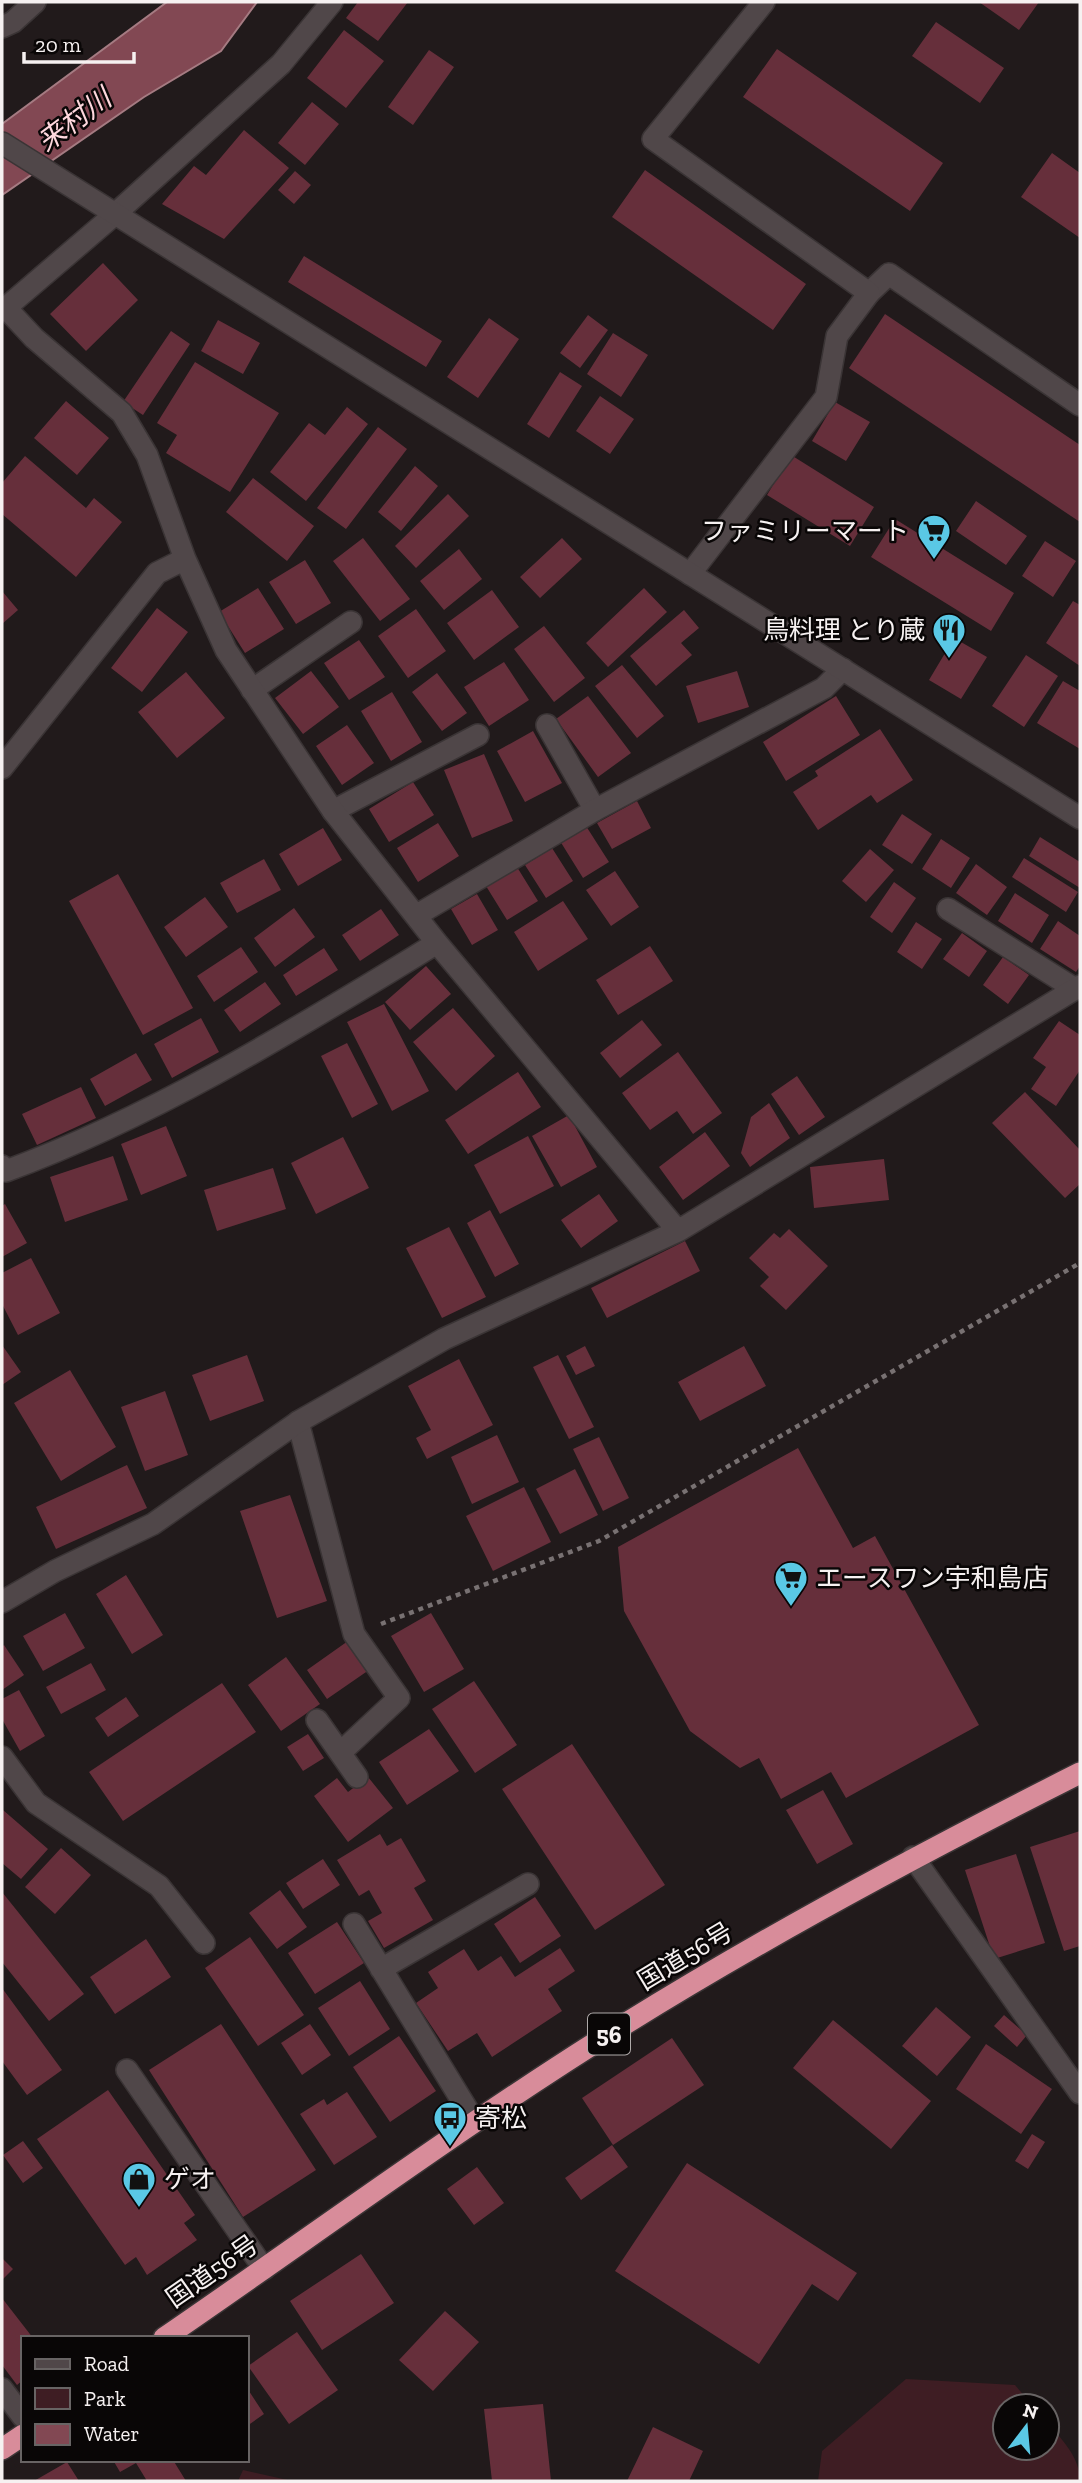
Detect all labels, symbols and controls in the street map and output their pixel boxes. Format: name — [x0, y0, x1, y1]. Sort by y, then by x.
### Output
scale bar — [24, 21, 135, 65]
text: 20 m — [35, 32, 81, 57]
water label: 来村川 — [31, 80, 120, 158]
supermarket icon: ファミリーマート — [915, 512, 953, 561]
place label: ファミリーマート — [701, 515, 909, 547]
restaurant icon: 鳥料理 とり蔵 — [930, 611, 968, 660]
place label: 鳥料理 とり蔵 — [763, 614, 925, 646]
supermarket icon: エースワン宇和島店 — [772, 1559, 810, 1608]
place label: エースワン宇和島店 — [816, 1562, 1049, 1594]
street label: 国道56号 — [632, 1915, 738, 1997]
road number: 56 — [588, 2013, 630, 2054]
bus stop icon: 寄松 — [431, 2099, 469, 2148]
place label: 寄松 — [475, 2102, 527, 2134]
shop icon: ゲオ — [120, 2160, 158, 2209]
place label: ゲオ — [164, 2163, 216, 2195]
street label: 国道56号 — [160, 2228, 264, 2314]
legend — [21, 2336, 248, 2462]
text: Road — [84, 2351, 130, 2376]
text: Park — [84, 2386, 126, 2411]
north arrow — [991, 2392, 1061, 2462]
text: N — [1020, 2398, 1041, 2424]
text: Water — [84, 2421, 139, 2446]

